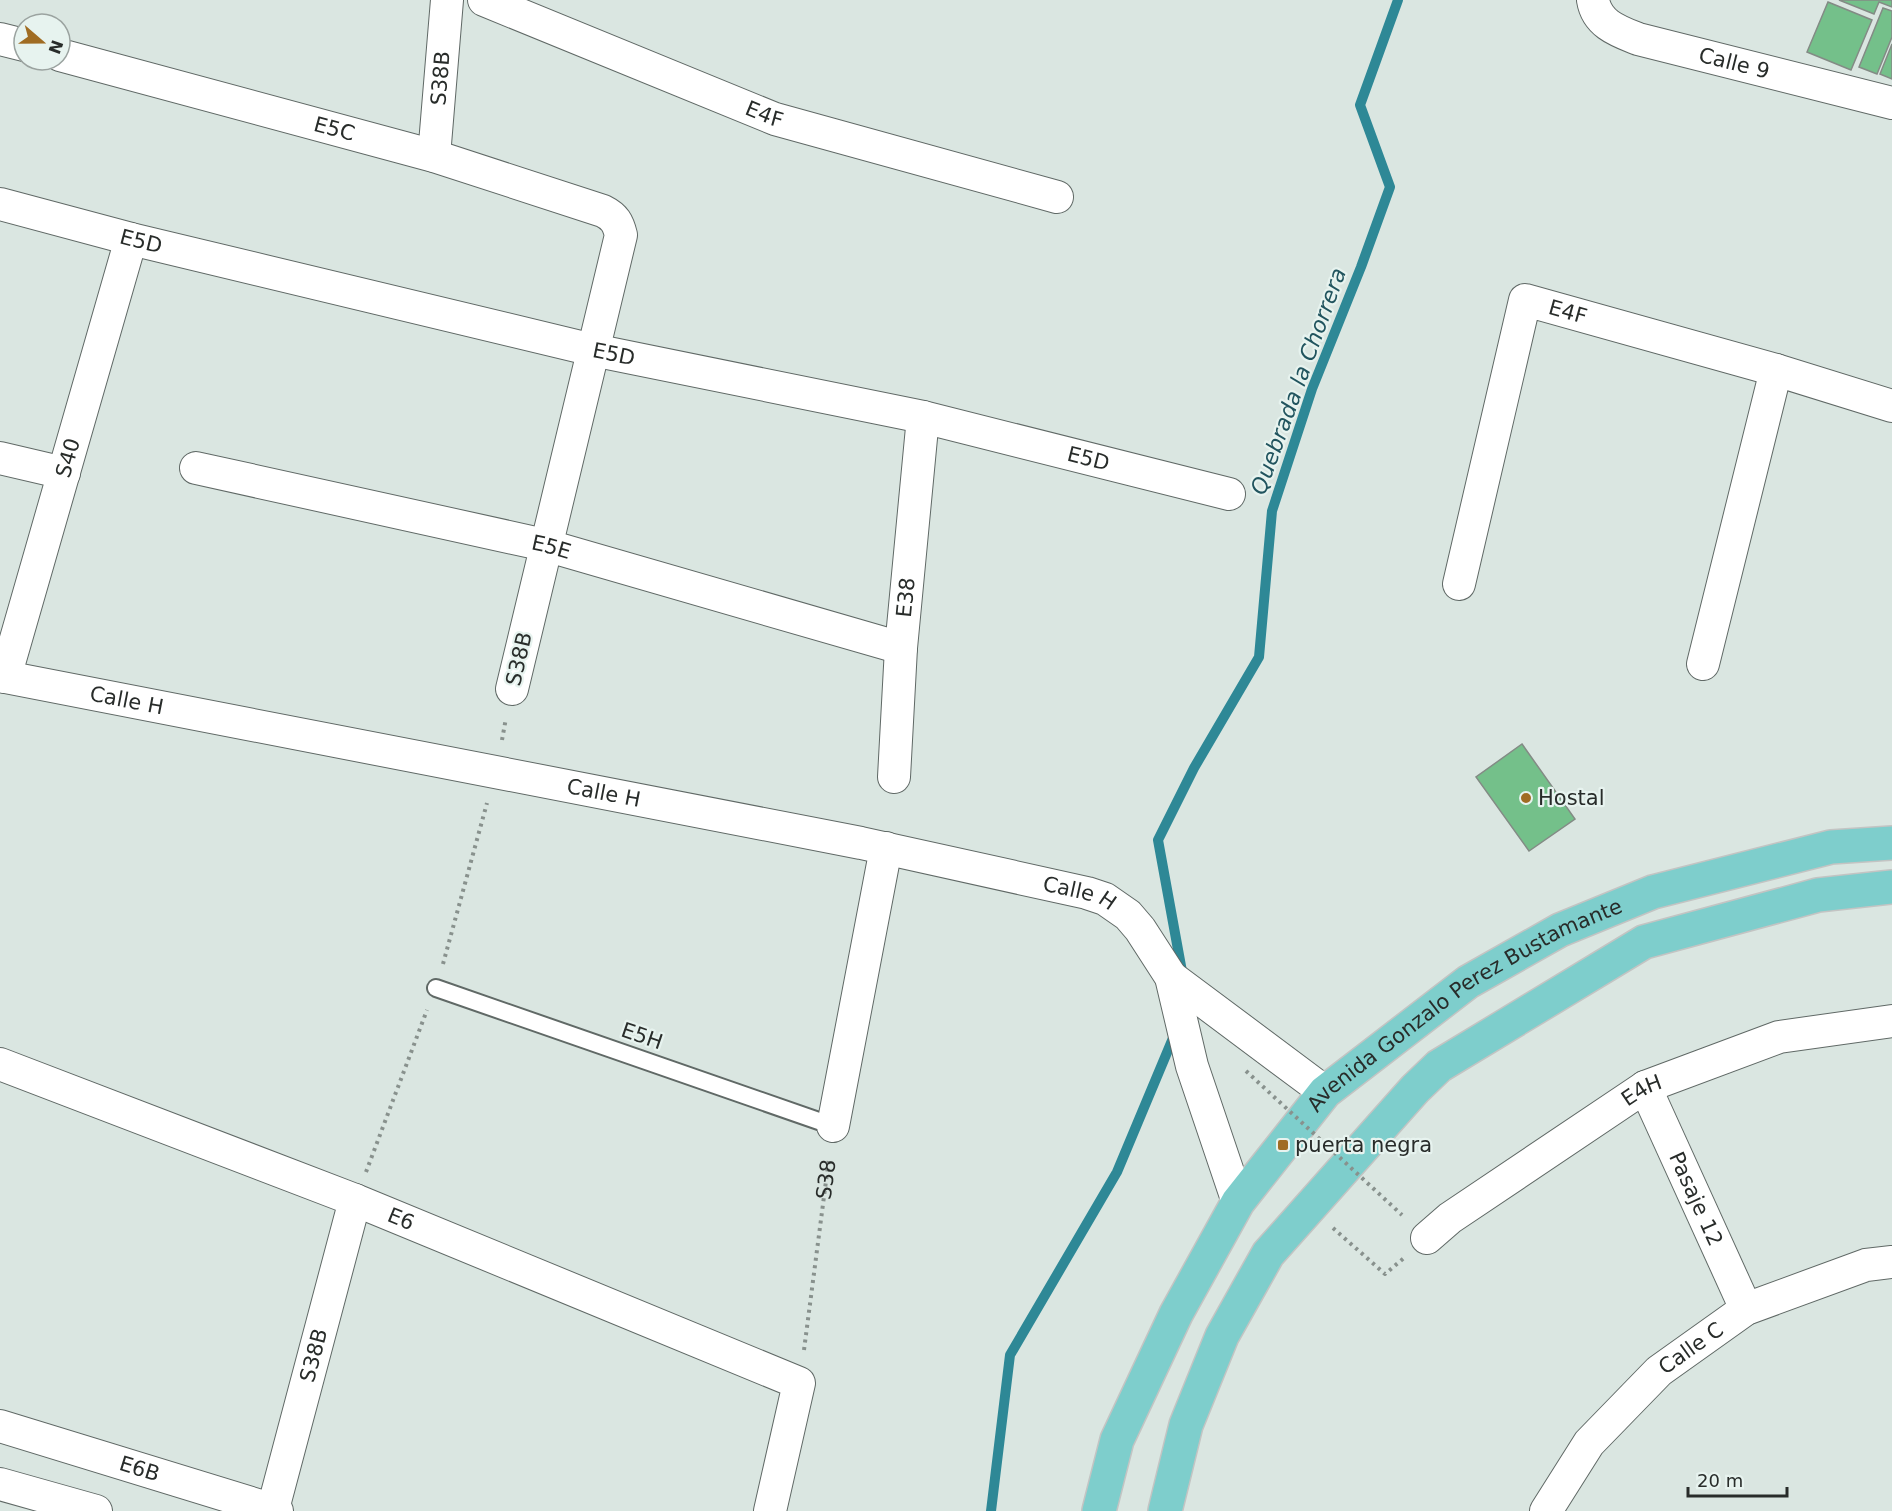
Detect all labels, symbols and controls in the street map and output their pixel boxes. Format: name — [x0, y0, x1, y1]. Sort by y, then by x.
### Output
north arrow — [12, 12, 72, 72]
text: N — [44, 37, 67, 57]
street label: Calle 9 — [1696, 43, 1772, 84]
street label: S38B — [426, 50, 455, 106]
street label: E4F — [742, 96, 786, 133]
street label: E5C — [311, 112, 357, 146]
street label: E5D — [117, 225, 165, 258]
water label: Quebrada la Chorrera — [1246, 264, 1351, 498]
street label: E4F — [1546, 295, 1590, 329]
street label: E5D — [590, 338, 637, 370]
street label: S40 — [51, 435, 85, 480]
street label: E5D — [1065, 442, 1112, 475]
street label: E5E — [529, 530, 574, 564]
street label: E38 — [892, 576, 920, 618]
street label: S38B — [501, 630, 537, 688]
street label: Calle H — [88, 682, 166, 719]
street label: Calle H — [565, 774, 643, 812]
place label: Hostal — [1538, 786, 1605, 810]
marker: Hostal — [1519, 791, 1533, 805]
street label: Calle H — [1041, 872, 1121, 915]
street label: Avenida Gonzalo Perez Bustamante — [1302, 894, 1626, 1116]
street label: E5H — [618, 1018, 666, 1054]
street label: E4H — [1617, 1070, 1665, 1111]
place label: puerta negra — [1295, 1133, 1432, 1157]
marker: puerta negra — [1276, 1138, 1290, 1152]
street label: Pasaje 12 — [1664, 1148, 1728, 1250]
street label: S38 — [812, 1158, 841, 1201]
street label: E6 — [384, 1203, 418, 1235]
street label: Calle C — [1654, 1317, 1728, 1379]
street label: S38B — [295, 1326, 332, 1385]
street label: E6B — [116, 1451, 163, 1486]
scale bar — [1688, 1460, 1787, 1498]
text: 20 m — [1697, 1470, 1743, 1491]

